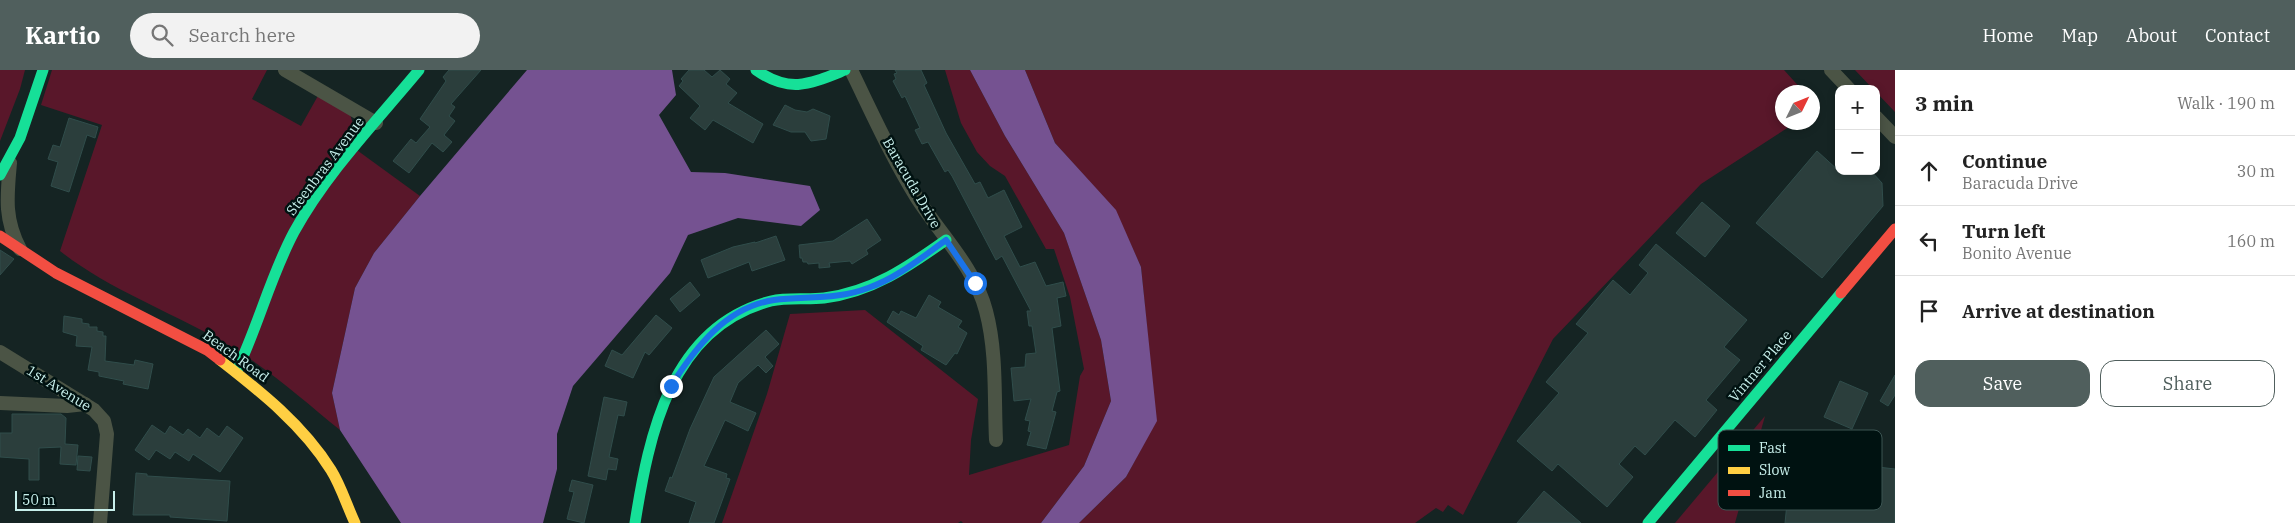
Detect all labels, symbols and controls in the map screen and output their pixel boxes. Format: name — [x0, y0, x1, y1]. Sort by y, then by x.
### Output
search box — [130, 13, 480, 58]
text: Kartio — [25, 19, 100, 51]
icon: search — [148, 21, 176, 49]
text: Search here — [188, 23, 295, 47]
text: Home — [1982, 24, 2034, 47]
text: Map — [2062, 24, 2098, 47]
text: About — [2126, 24, 2177, 47]
text: Contact — [2205, 24, 2270, 47]
north arrow — [1775, 85, 1820, 130]
map controls — [1835, 85, 1880, 175]
button: + — [1835, 85, 1880, 130]
text: 3 min — [1915, 89, 1974, 117]
text: Walk · 190 m — [2177, 93, 2275, 113]
street label: Steenbras Avenue — [282, 113, 368, 219]
button: − — [1835, 130, 1880, 175]
street label: Baracuda Drive — [879, 135, 945, 231]
text: Continue — [1962, 149, 2047, 173]
icon: ahead — [1915, 157, 1943, 185]
text: 30 m — [2237, 161, 2275, 181]
text: Baracuda Drive — [1962, 173, 2078, 193]
text: Turn left — [1962, 219, 2045, 243]
icon: left — [1915, 227, 1943, 255]
text: 160 m — [2227, 231, 2275, 251]
text: Bonito Avenue — [1962, 243, 2072, 263]
route start — [964, 272, 987, 295]
icon: arrive — [1915, 297, 1943, 325]
text: Arrive at destination — [1962, 299, 2155, 323]
street label: Beach Road — [199, 326, 273, 386]
street label: Vintner Place — [1725, 326, 1795, 406]
button: Save — [1915, 360, 2090, 407]
button: Share — [2100, 360, 2275, 407]
street label: 1st Avenue — [23, 361, 95, 415]
route end — [660, 375, 683, 398]
legend — [1718, 430, 1882, 510]
text: Fast — [1759, 439, 1787, 457]
text: Slow — [1759, 461, 1790, 479]
text: Jam — [1759, 484, 1786, 502]
scale bar — [15, 488, 115, 511]
text: 50 m — [22, 491, 55, 509]

